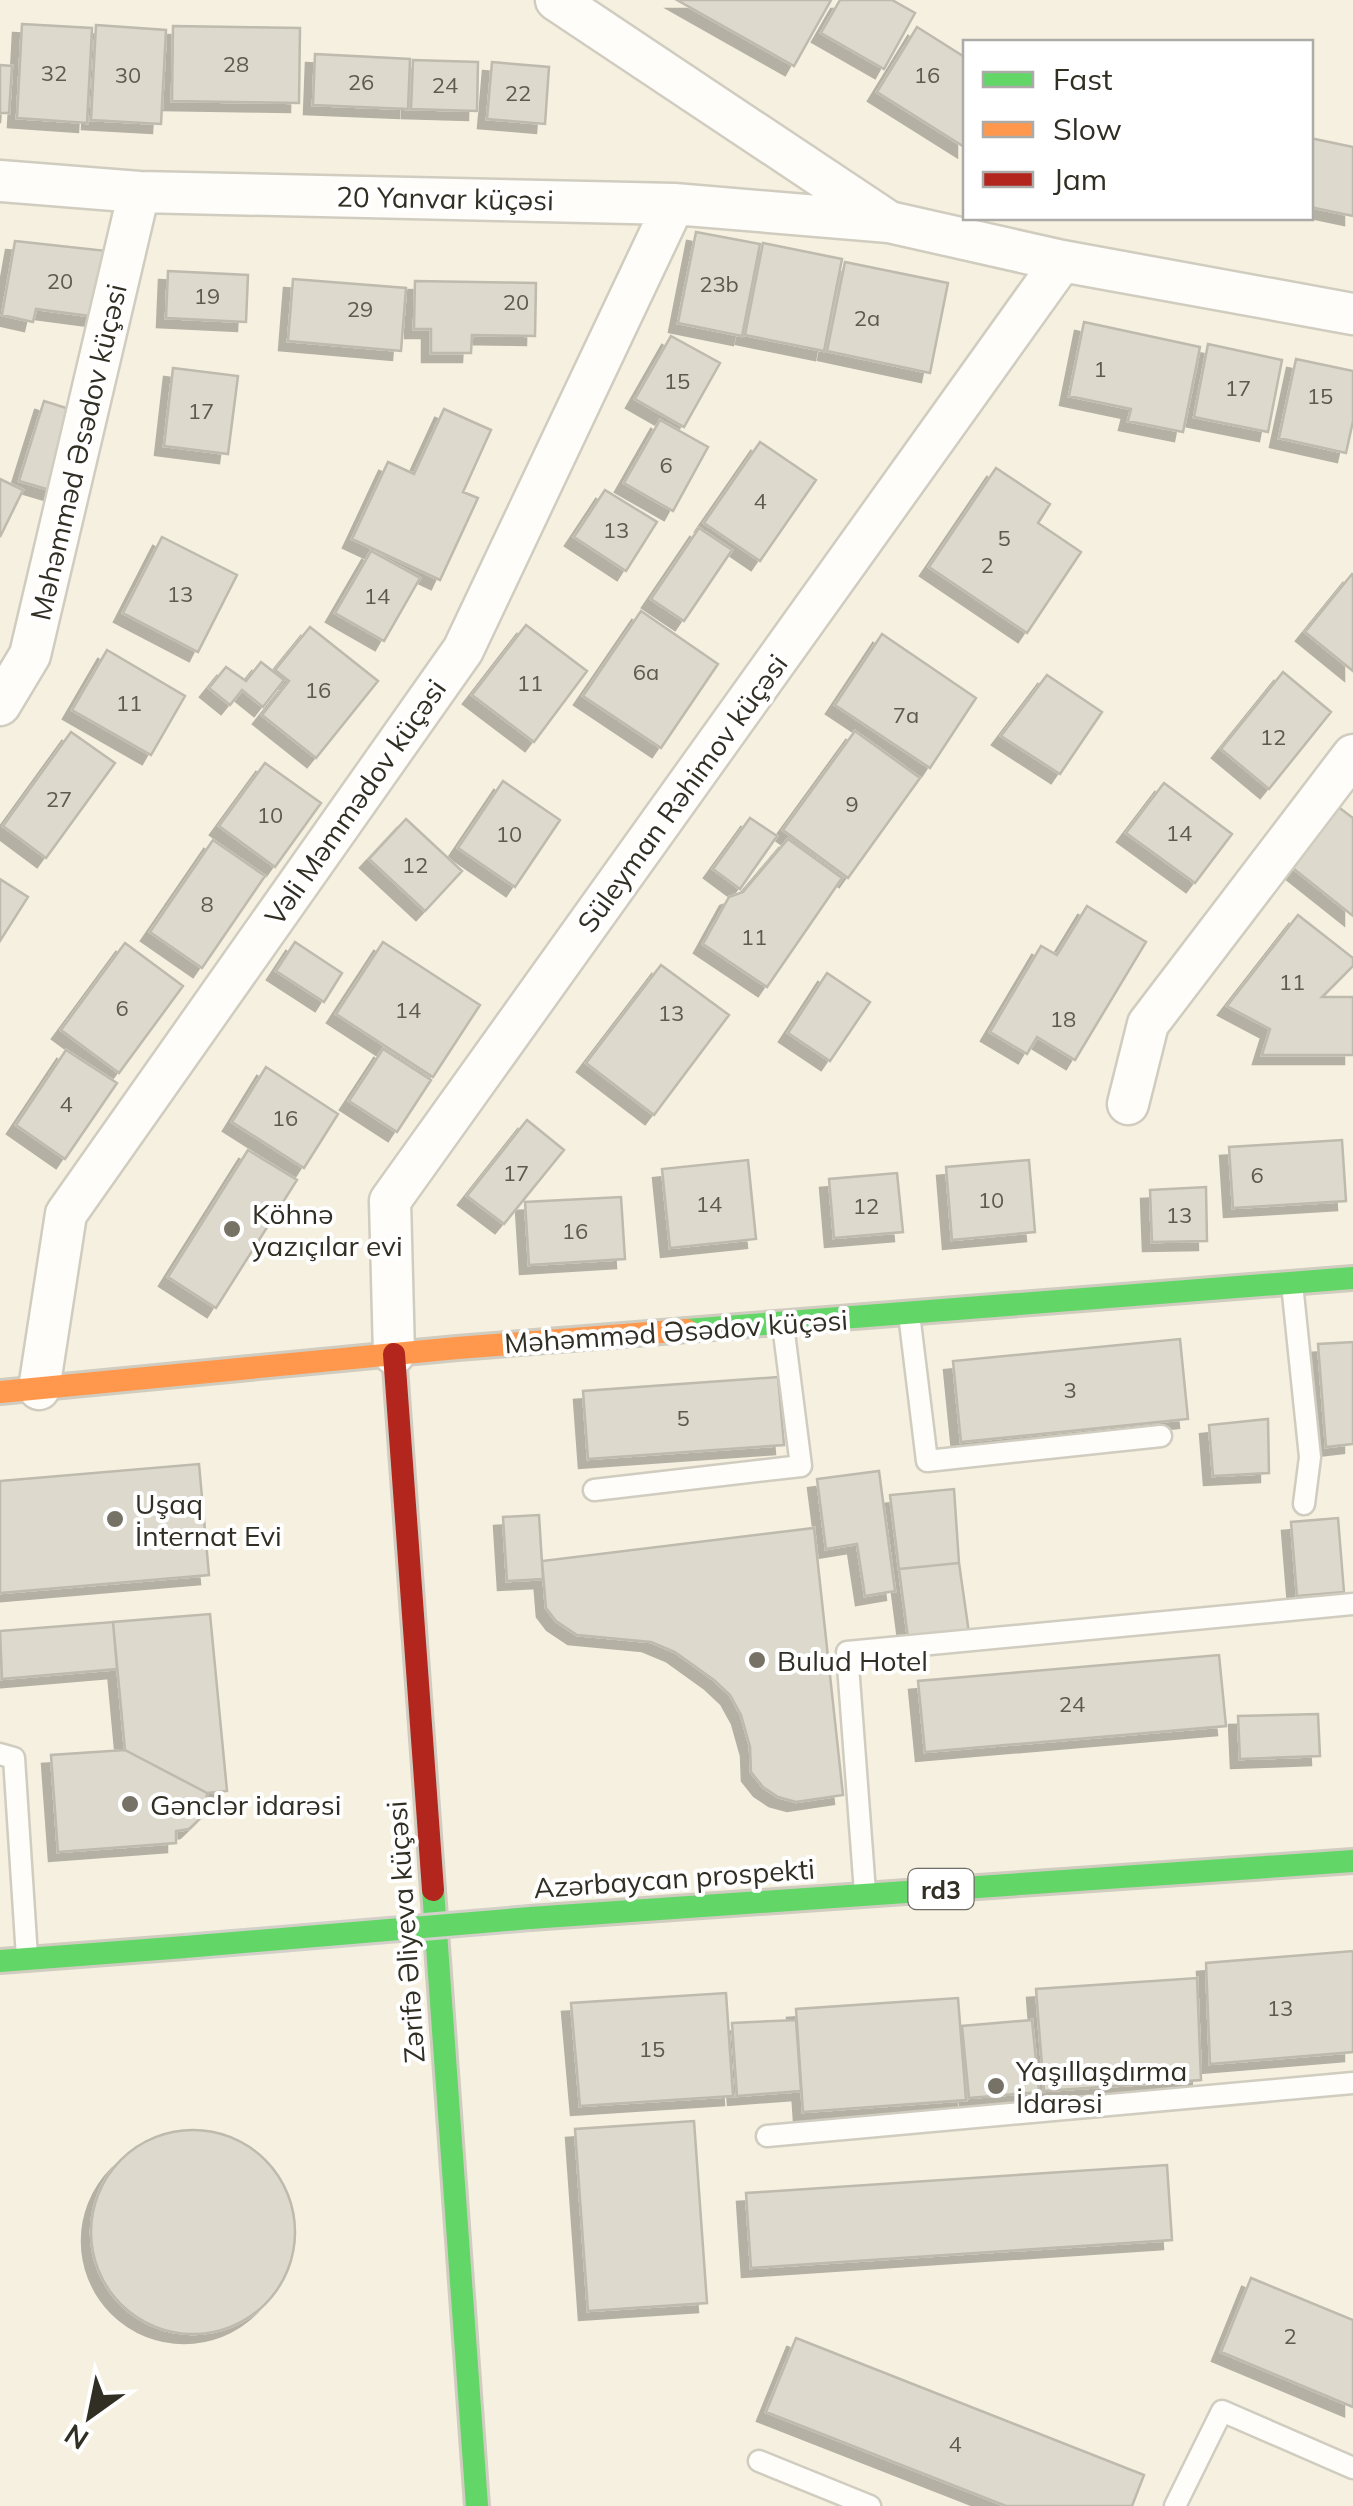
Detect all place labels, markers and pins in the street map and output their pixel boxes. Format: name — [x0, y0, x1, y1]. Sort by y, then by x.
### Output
place label: Köhnə yazıçılar evi — [252, 1196, 403, 1263]
marker: Köhnə yazıçılar evi — [221, 1218, 243, 1240]
place label: Uşaq İnternat Evi — [135, 1486, 282, 1553]
marker: Uşaq İnternat Evi — [104, 1508, 126, 1530]
place label: Bulud Hotel — [777, 1643, 928, 1678]
marker: Bulud Hotel — [746, 1649, 768, 1671]
place label: Gənclər idarəsi — [150, 1787, 341, 1822]
marker: Gənclər idarəsi — [119, 1793, 141, 1815]
place label: Yaşıllaşdırma İdarəsi — [1015, 2053, 1187, 2120]
marker: Yaşıllaşdırma İdarəsi — [985, 2075, 1007, 2097]

